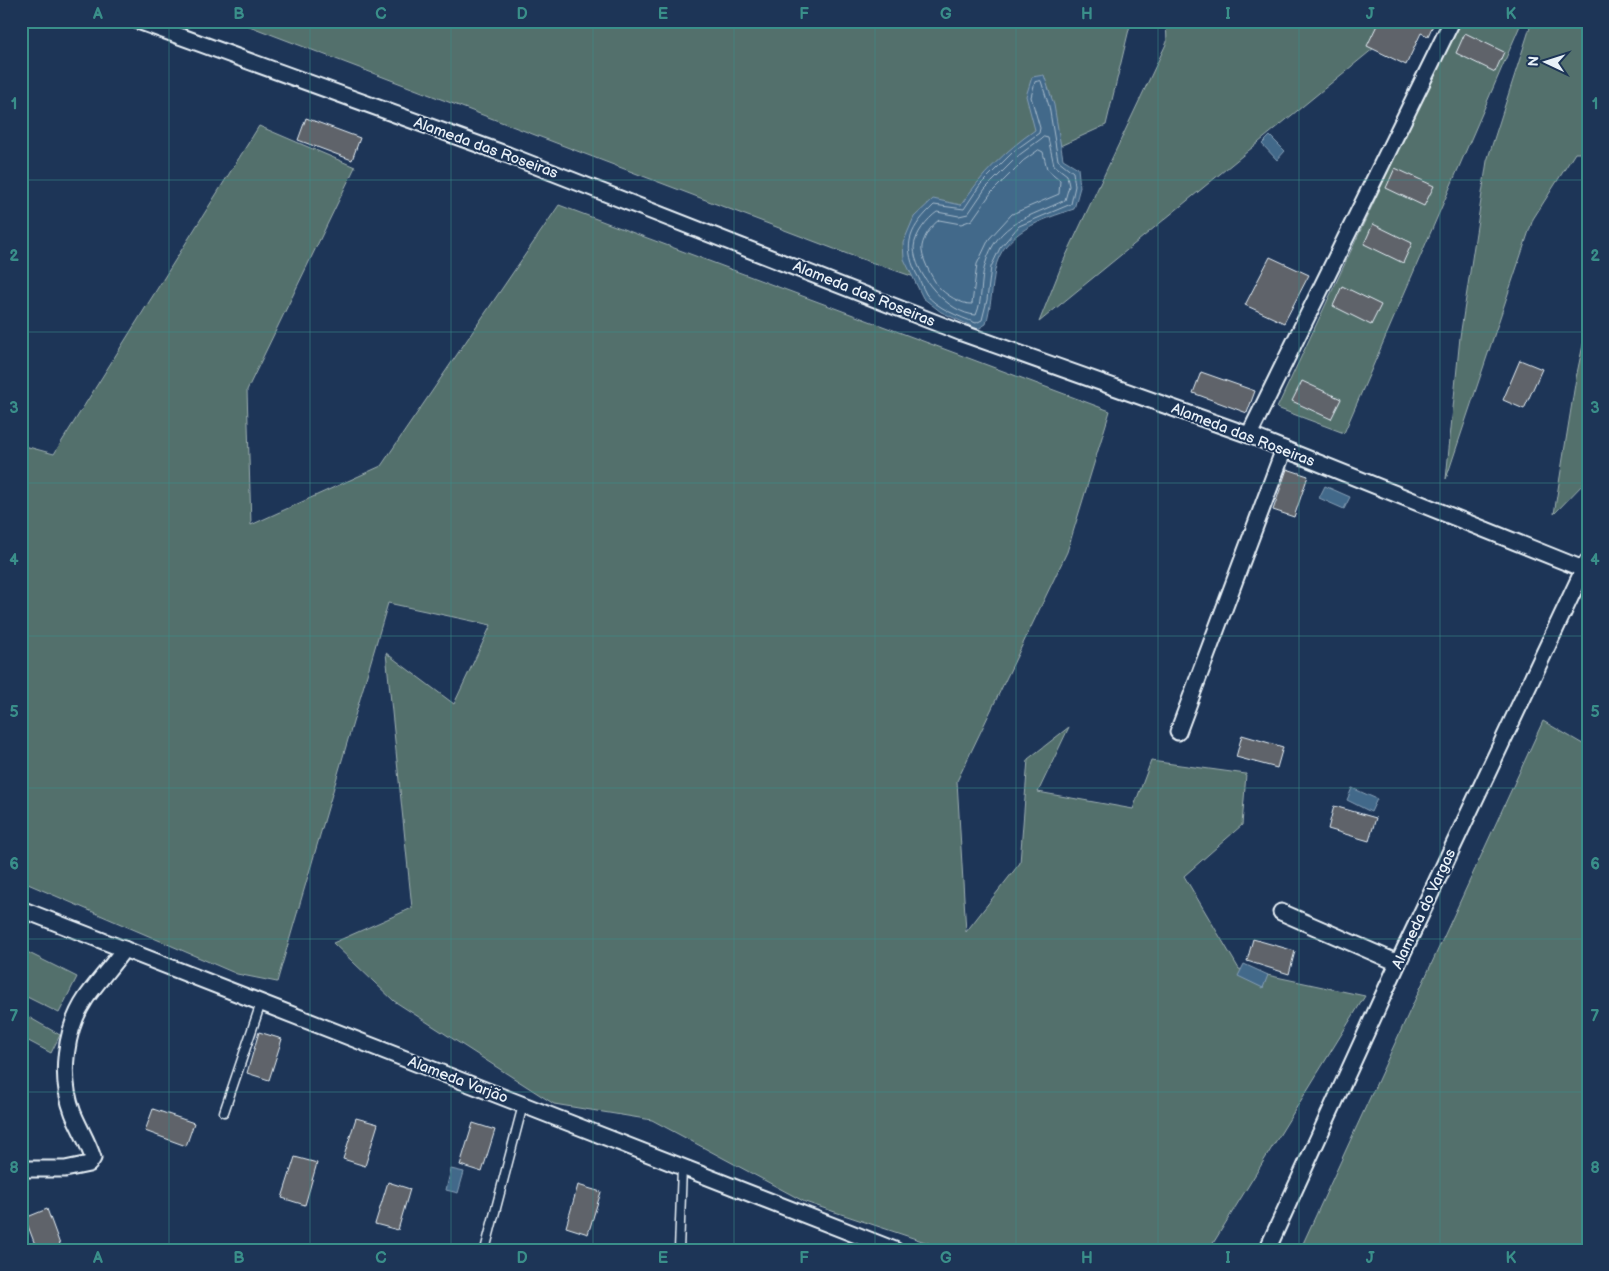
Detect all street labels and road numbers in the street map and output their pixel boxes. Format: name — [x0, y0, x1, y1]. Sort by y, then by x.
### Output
street label: Alameda das Roseiras — [411, 113, 561, 183]
street label: Alameda das Roseiras — [790, 257, 939, 331]
street label: Alameda das Roseiras — [1169, 399, 1318, 471]
street label: Alameda do Vargas — [1388, 845, 1460, 972]
street label: Alameda Varjão — [405, 1052, 511, 1108]

